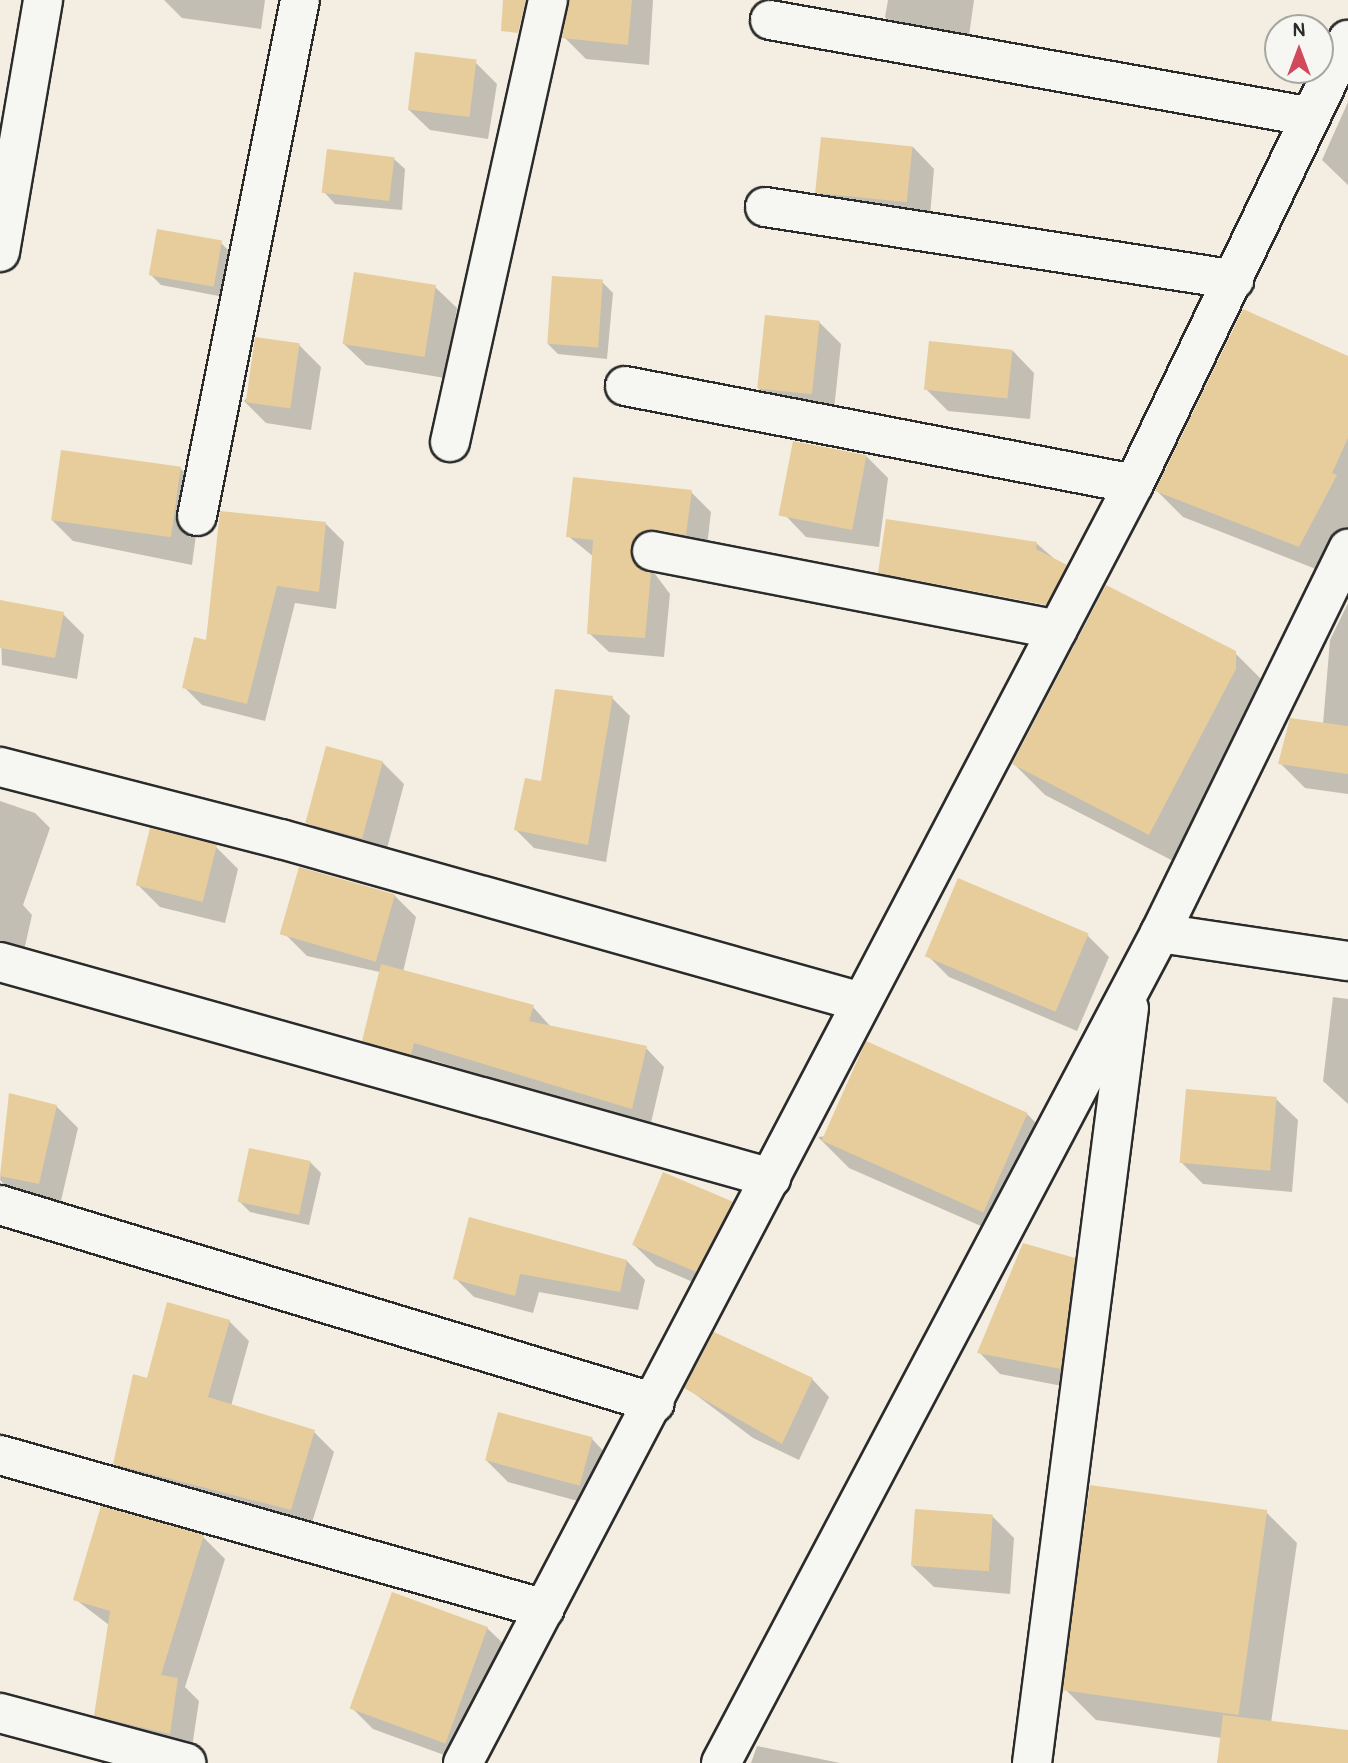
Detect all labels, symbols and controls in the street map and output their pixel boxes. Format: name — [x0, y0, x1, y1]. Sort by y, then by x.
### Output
north arrow — [1264, 14, 1334, 84]
text: N — [1293, 18, 1305, 42]

